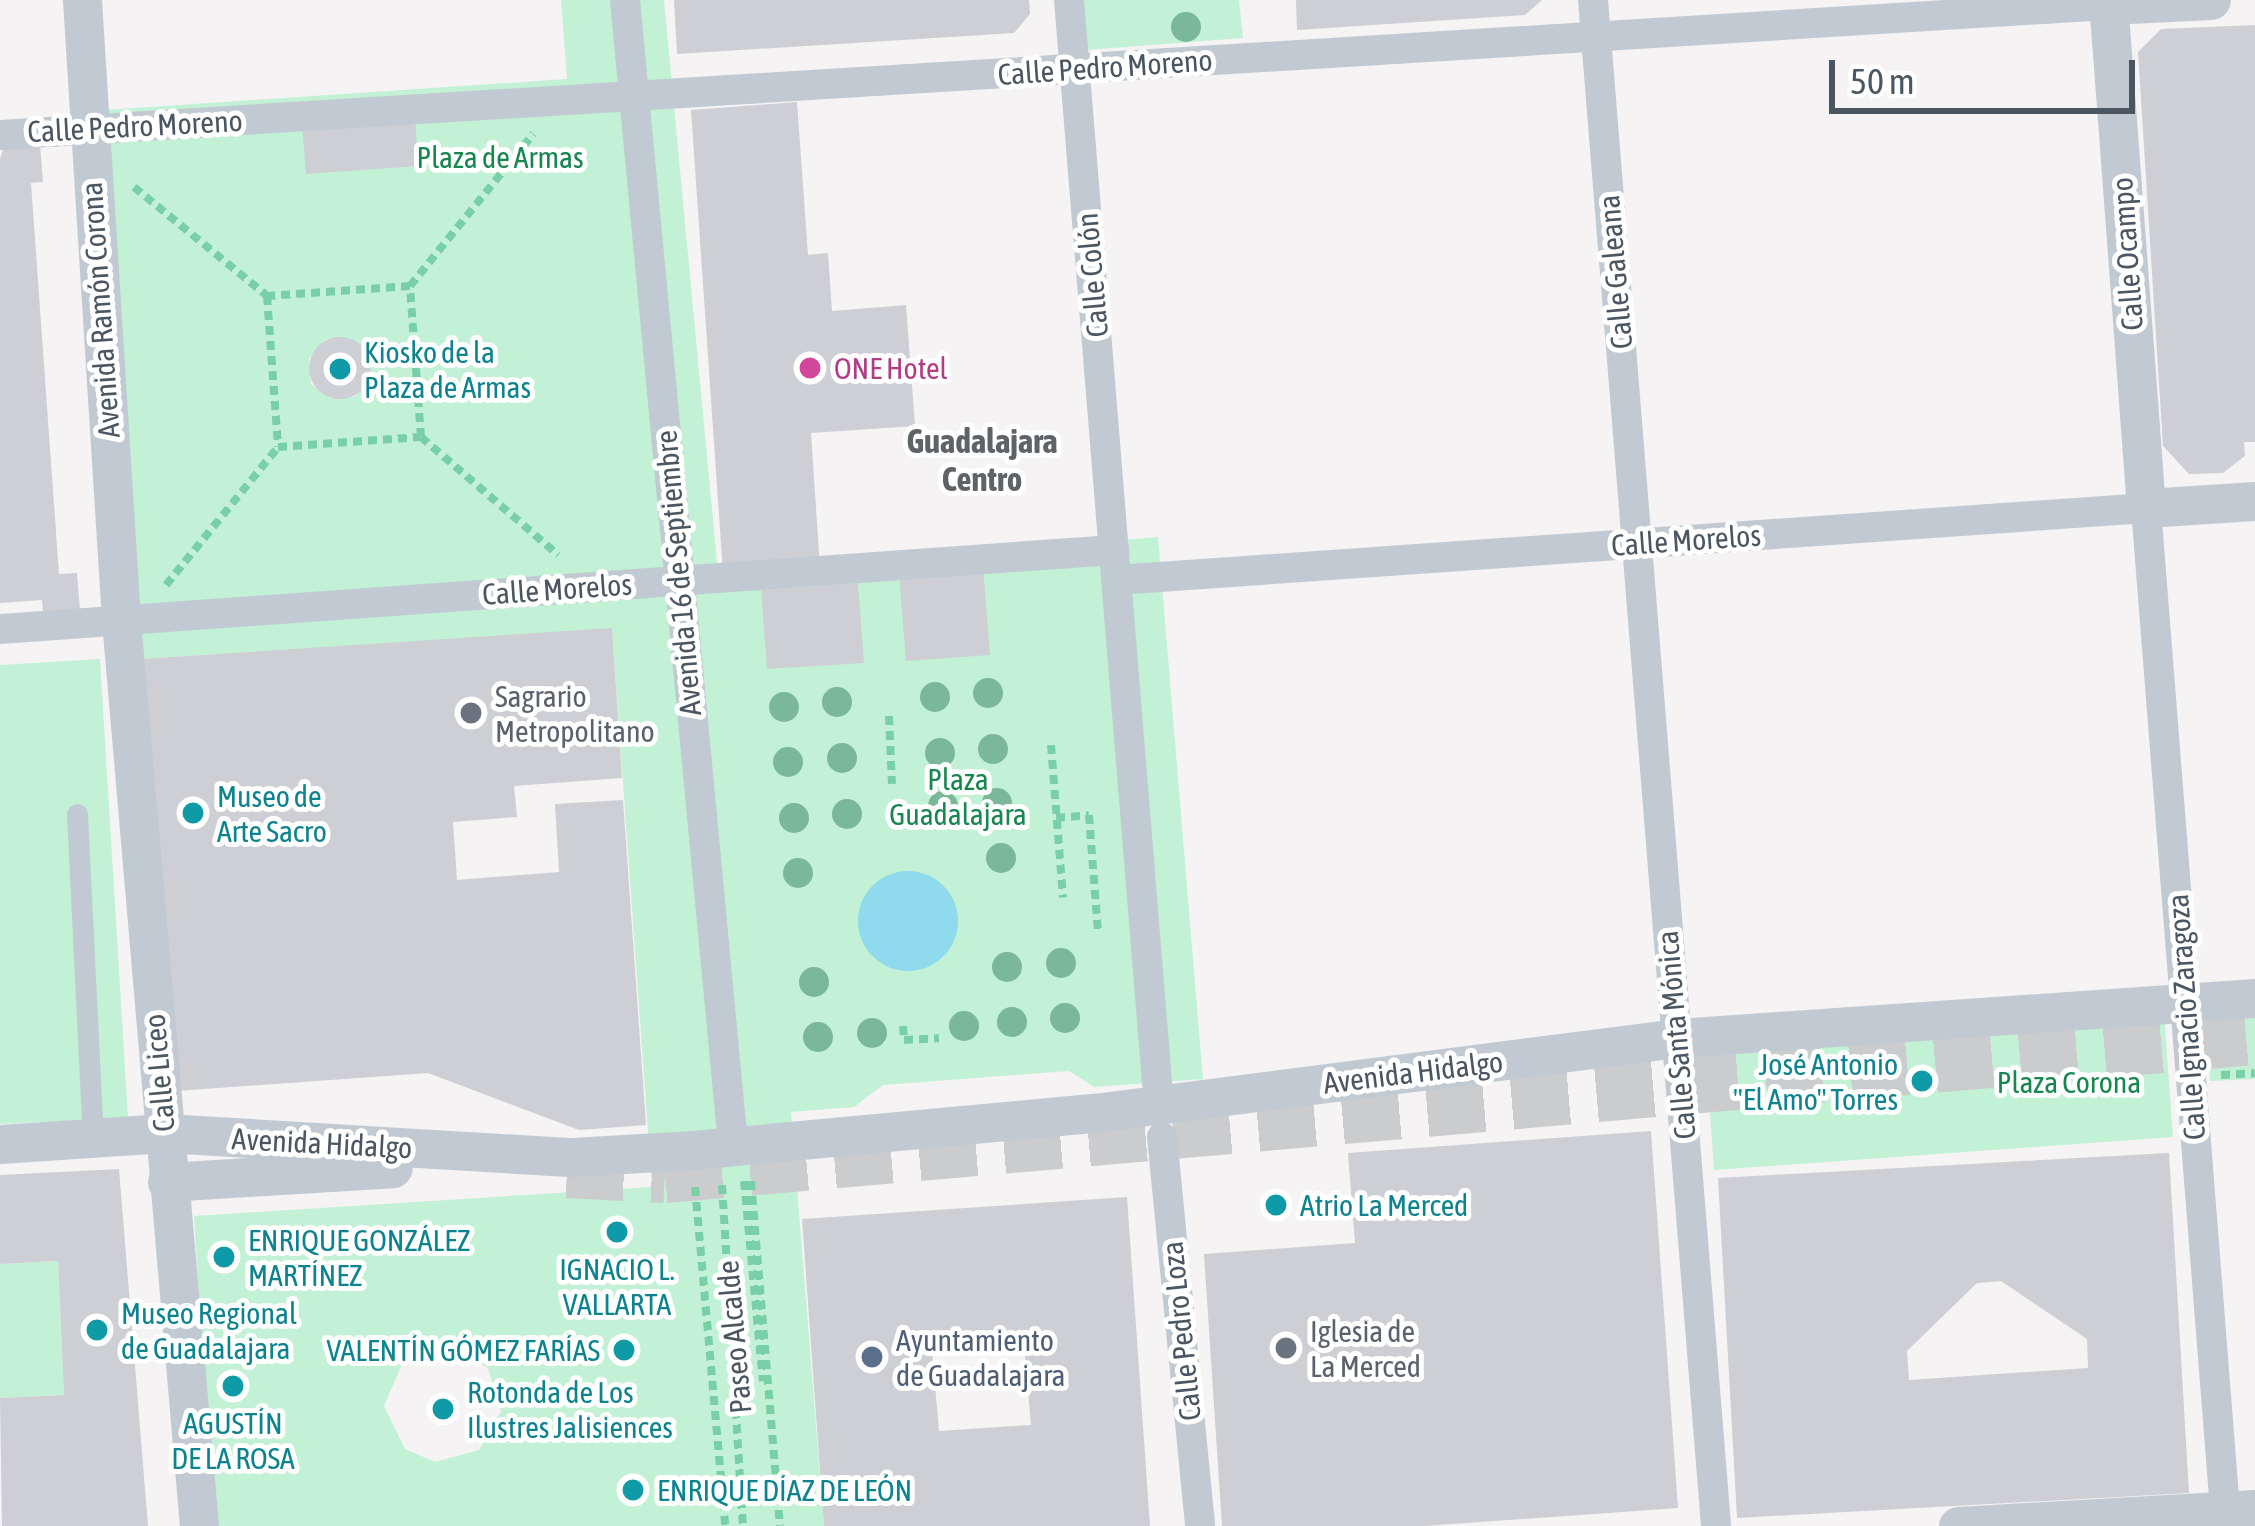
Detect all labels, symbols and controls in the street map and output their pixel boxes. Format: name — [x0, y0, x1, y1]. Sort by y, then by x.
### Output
scale bar — [1835, 36, 2141, 110]
street label: Calle Pedro Moreno — [996, 42, 1214, 92]
text: 50 m — [1850, 60, 1915, 102]
street label: Calle Pedro Moreno — [27, 102, 243, 150]
park label: Plaza de Armas — [416, 139, 584, 175]
street label: Calle Ocampo — [2104, 176, 2150, 332]
street label: Avenida Ramón Corona — [73, 181, 127, 439]
street label: Calle Galeana — [1590, 194, 1640, 350]
street label: Calle Colón — [1069, 211, 1115, 339]
place label: Kiosko de la Plaza de Armas — [364, 334, 531, 404]
place label: ONE Hotel — [834, 350, 948, 386]
marker: ONE Hotel — [797, 355, 823, 381]
marker: Kiosko de la Plaza de Armas — [327, 356, 353, 382]
district label: Guadalajara Centro — [906, 422, 1058, 500]
street label: Avenida 16 de Septiembre — [648, 429, 708, 717]
street label: Calle Morelos — [1610, 517, 1762, 563]
street label: Calle Morelos — [481, 566, 633, 612]
place label: Sagrario Metropolitano — [495, 678, 655, 748]
marker: Sagrario Metropolitano — [458, 700, 484, 726]
park label: Plaza Guadalajara — [889, 761, 1027, 832]
place label: Museo de Arte Sacro — [217, 778, 327, 848]
marker: Museo de Arte Sacro — [180, 800, 206, 826]
street label: Calle Ignacio Zaragoza — [2159, 893, 2213, 1141]
street label: Calle Santa Mónica — [1649, 929, 1703, 1141]
street label: Calle Liceo — [136, 1013, 182, 1133]
street label: Avenida Hidalgo — [1321, 1043, 1505, 1101]
place label: José Antonio "El Amo" Torres — [1733, 1046, 1898, 1116]
park label: Plaza Corona — [1997, 1064, 2141, 1100]
marker: José Antonio "El Amo" Torres — [1909, 1068, 1935, 1094]
street label: Avenida Hidalgo — [231, 1120, 413, 1166]
place label: Atrio La Merced — [1300, 1187, 1468, 1223]
marker: Atrio La Merced — [1263, 1192, 1289, 1218]
marker: IGNACIO L. VALLARTA — [604, 1219, 630, 1245]
place label: ENRIQUE GONZÁLEZ MARTÍNEZ — [248, 1222, 470, 1292]
street label: Calle Pedro Loza — [1154, 1240, 1208, 1422]
marker: ENRIQUE GONZÁLEZ MARTÍNEZ — [211, 1244, 237, 1270]
place label: IGNACIO L. VALLARTA — [559, 1251, 675, 1322]
street label: Paseo Alcalde — [709, 1259, 759, 1415]
place label: Museo Regional de Guadalajara — [121, 1295, 297, 1366]
place label: Iglesia de La Merced — [1310, 1313, 1421, 1384]
marker: Museo Regional de Guadalajara — [84, 1317, 110, 1343]
place label: Ayuntamiento de Guadalajara — [896, 1322, 1065, 1392]
place label: VALENTÍN GÓMEZ FARÍAS — [326, 1332, 600, 1368]
marker: Iglesia de La Merced — [1273, 1335, 1299, 1361]
marker: VALENTÍN GÓMEZ FARÍAS — [611, 1337, 637, 1363]
marker: Ayuntamiento de Guadalajara — [859, 1344, 885, 1370]
marker: AGUSTÍN DE LA ROSA — [220, 1373, 246, 1399]
place label: Rotonda de Los Ilustres Jalisiences — [467, 1374, 673, 1444]
marker: Rotonda de Los Ilustres Jalisiences — [430, 1396, 456, 1422]
place label: AGUSTÍN DE LA ROSA — [171, 1405, 295, 1476]
place label: ENRIQUE DÍAZ DE LEÓN — [657, 1472, 912, 1508]
marker: ENRIQUE DÍAZ DE LEÓN — [620, 1477, 646, 1503]

